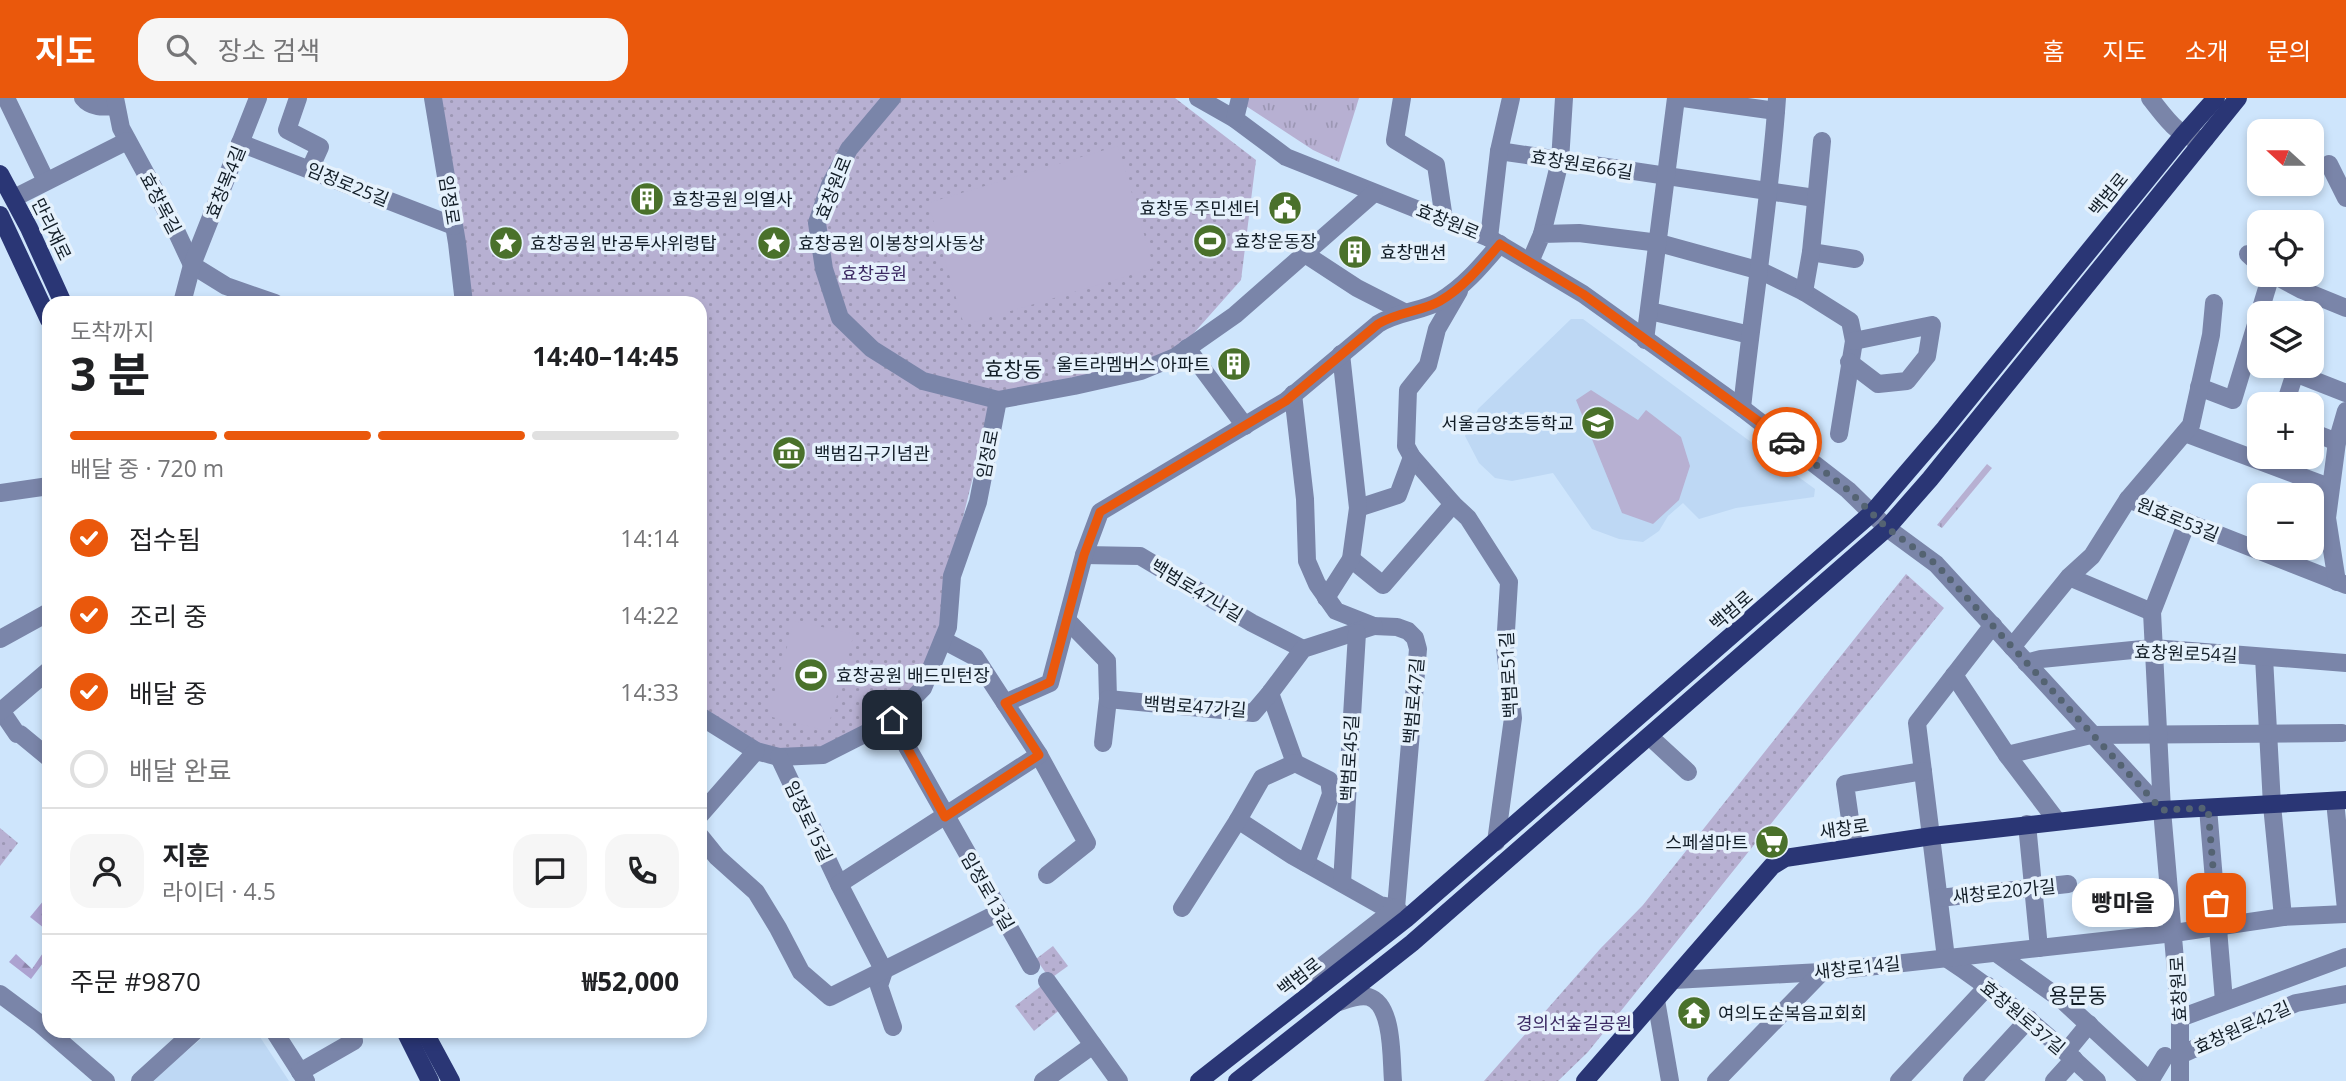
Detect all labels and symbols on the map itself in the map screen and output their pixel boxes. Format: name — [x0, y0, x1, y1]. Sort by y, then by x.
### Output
north arrow — [2247, 119, 2324, 196]
street label: 효창목4길 — [200, 142, 250, 222]
street label: 효창원로66길 — [1529, 144, 1635, 184]
street label: 효창원로 — [809, 153, 857, 223]
street label: 임정로25길 — [303, 157, 393, 211]
street label: 백범로 — [2083, 167, 2133, 221]
street label: 효창목길 — [135, 168, 187, 238]
street label: 임정로 — [434, 174, 466, 226]
building icon: 효창공원 의열사 — [628, 180, 666, 218]
place label: 효창공원 의열사 — [672, 187, 793, 211]
public building icon: 효창동 주민센터 — [1266, 189, 1304, 227]
street label: 만리재로 — [27, 194, 77, 264]
place label: 효창동 주민센터 — [1139, 196, 1260, 220]
street label: 효창원로 — [1413, 197, 1483, 245]
sports icon: 효창운동장 — [1191, 222, 1229, 260]
place icon: 효창공원 반공투사위령탑 — [487, 224, 525, 262]
place icon: 효창공원 이봉창의사동상 — [755, 224, 793, 262]
place label: 효창운동장 — [1234, 229, 1317, 253]
place label: 효창공원 반공투사위령탑 — [530, 231, 717, 255]
place label: 효창공원 이봉창의사동상 — [798, 231, 985, 255]
building icon: 효창맨션 — [1336, 233, 1374, 271]
place label: 효창맨션 — [1380, 240, 1446, 264]
park label: 효창공원 — [841, 261, 907, 285]
building icon: 울트라멤버스 아파트 — [1215, 345, 1253, 383]
place label: 울트라멤버스 아파트 — [1056, 352, 1210, 376]
district label: 효창동 — [984, 355, 1042, 383]
school or university icon: 서울금양초등학교 — [1579, 404, 1617, 442]
courier — [1752, 407, 1822, 477]
place label: 서울금양초등학교 — [1442, 411, 1574, 435]
street label: 임정로 — [970, 427, 1004, 481]
museum icon: 백범김구기념관 — [770, 434, 808, 472]
place label: 백범김구기념관 — [814, 441, 930, 465]
street label: 원효로53길 — [2133, 492, 2223, 546]
street label: 백범로47나길 — [1147, 553, 1247, 627]
street label: 백범로 — [1704, 585, 1758, 635]
street label: 백범로51길 — [1494, 631, 1522, 719]
street label: 효창원로54길 — [2134, 639, 2238, 667]
sports icon: 효창공원 배드민턴장 — [792, 656, 830, 694]
street label: 백범로47길 — [1397, 657, 1429, 745]
place label: 효창공원 배드민턴장 — [836, 663, 990, 687]
pin — [862, 690, 922, 750]
street label: 백범로47가길 — [1143, 690, 1247, 722]
street label: 백범로45길 — [1335, 714, 1363, 802]
street label: 임정로15길 — [780, 777, 838, 865]
street label: 새창로 — [1818, 813, 1870, 843]
supermarket icon: 스페셜마트 — [1753, 823, 1791, 861]
place label: 스페셜마트 — [1665, 830, 1748, 854]
street label: 임정로13길 — [956, 847, 1020, 935]
pin — [2186, 873, 2246, 933]
street label: 새창로20가길 — [1951, 874, 2057, 908]
callout: 빵마을 — [2072, 878, 2174, 928]
street label: 백범로 — [1272, 951, 1326, 1001]
street label: 새창로14길 — [1813, 951, 1901, 983]
street label: 효창원로 — [2164, 955, 2192, 1023]
street label: 효창원로37길 — [1976, 975, 2070, 1059]
district label: 용문동 — [2049, 981, 2107, 1009]
temple icon: 여의도순복음교회회 — [1675, 994, 1713, 1032]
street label: 효창원로42길 — [2190, 995, 2294, 1059]
place label: 여의도순복음교회회 — [1718, 1001, 1867, 1025]
park label: 경의선숲길공원 — [1516, 1011, 1632, 1035]

